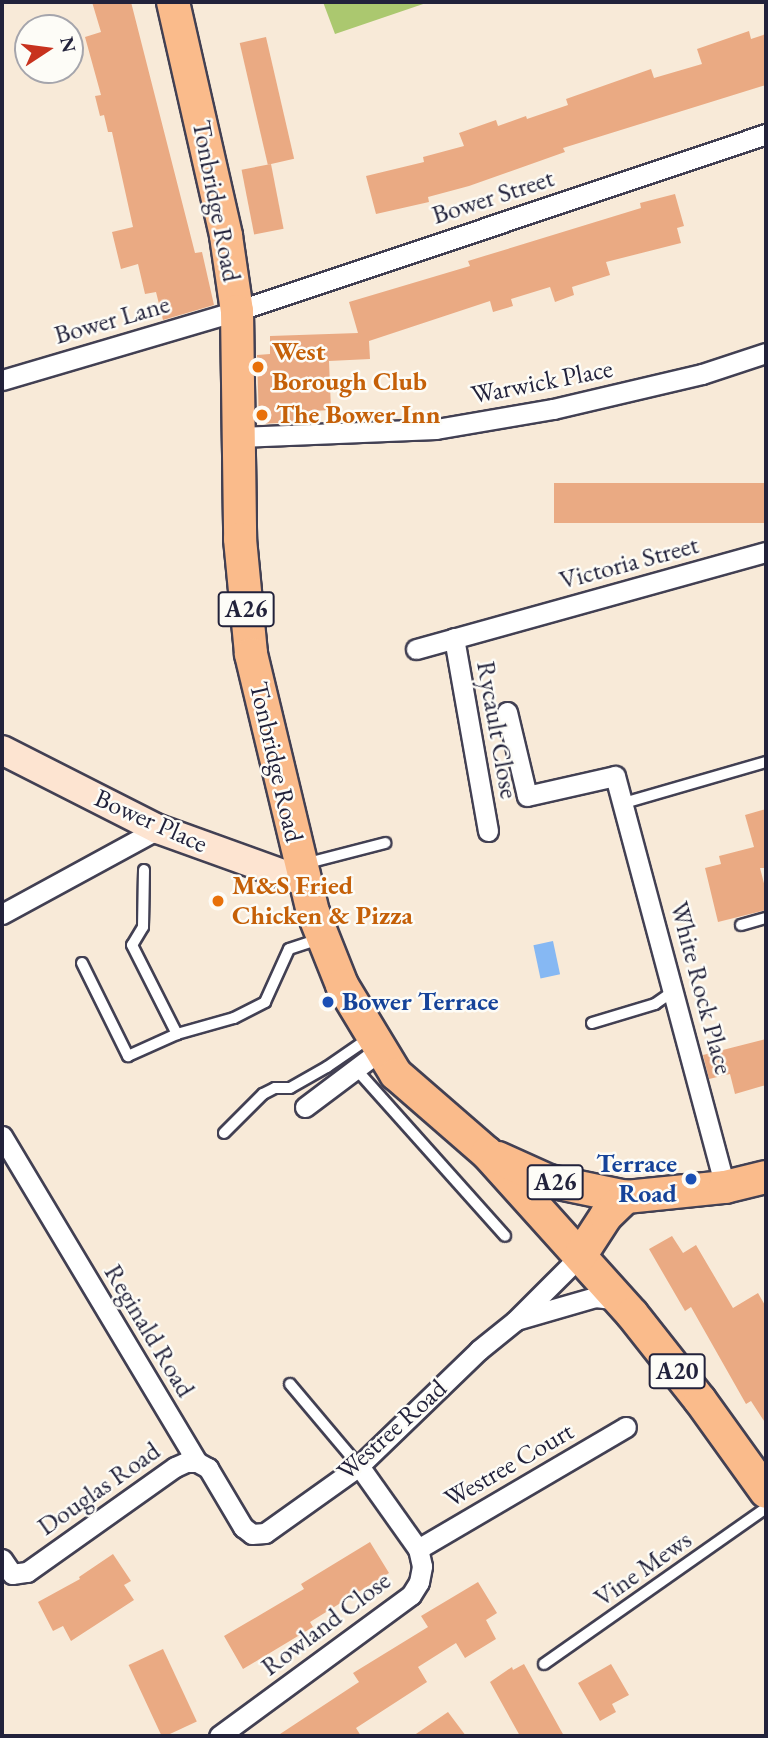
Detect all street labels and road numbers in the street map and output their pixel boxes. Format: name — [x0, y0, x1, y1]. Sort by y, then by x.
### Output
street label: Tonbridge Road — [185, 118, 247, 284]
street label: Bower Street — [428, 163, 558, 231]
street label: Bower Lane — [51, 289, 173, 351]
street label: Warwick Place — [469, 353, 615, 411]
street label: Victoria Street — [556, 529, 702, 597]
road number: A26 — [216, 588, 276, 630]
street label: Rycault Close — [470, 659, 524, 801]
street label: Tonbridge Road — [242, 679, 310, 845]
street label: Bower Place — [90, 782, 212, 860]
street label: White Rock Place — [663, 898, 739, 1078]
road number: A26 — [525, 1162, 585, 1202]
street label: Reginald Road — [97, 1259, 201, 1403]
road number: A20 — [647, 1350, 707, 1392]
street label: Westree Road — [331, 1373, 453, 1487]
street label: Westree Court — [439, 1416, 579, 1514]
street label: Douglas Road — [32, 1435, 166, 1543]
street label: Vine Mews — [588, 1524, 698, 1614]
street label: Rowland Close — [255, 1565, 397, 1683]

